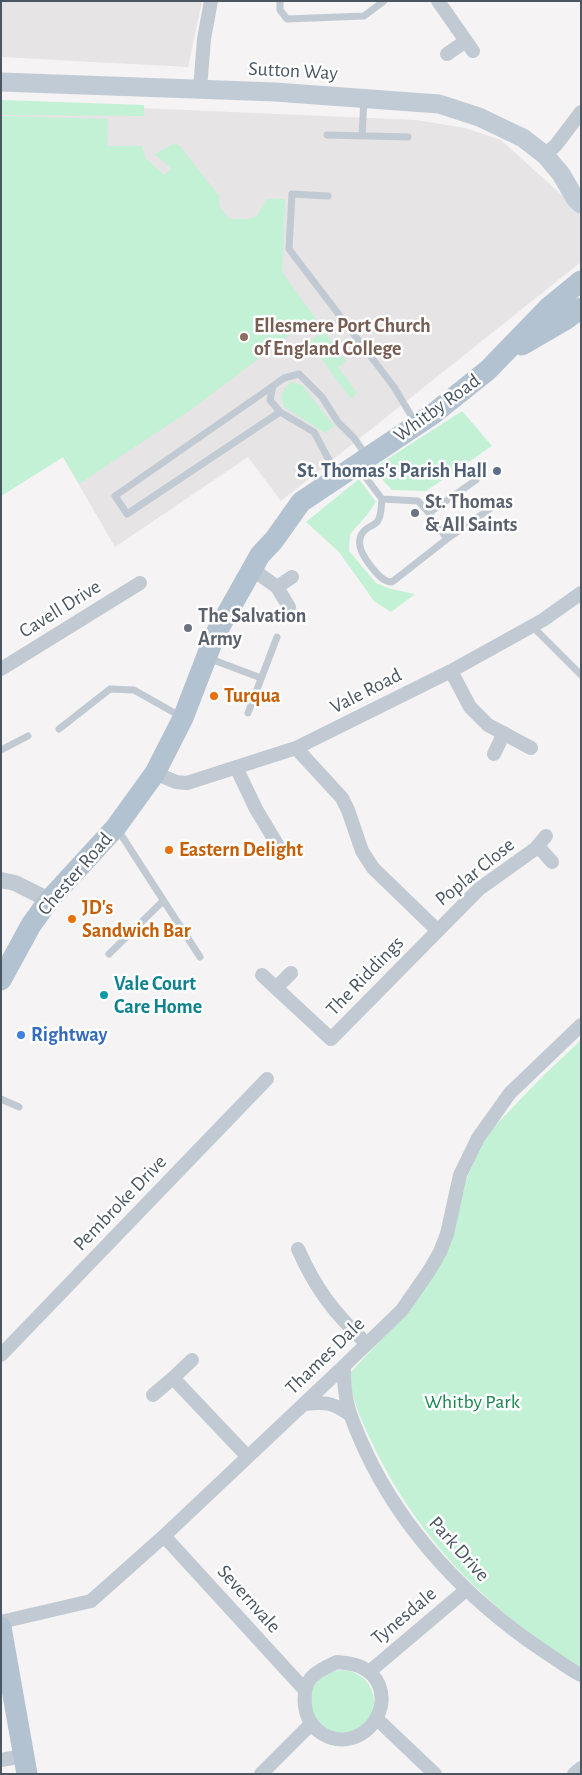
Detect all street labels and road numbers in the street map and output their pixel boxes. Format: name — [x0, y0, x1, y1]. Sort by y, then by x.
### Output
street label: Sutton Way — [248, 57, 338, 85]
street label: Whitby Road — [389, 369, 485, 447]
street label: Cavell Drive — [15, 575, 105, 643]
street label: Vale Road — [326, 663, 406, 719]
street label: Chester Road — [32, 828, 118, 920]
street label: Poplar Close — [431, 833, 519, 911]
street label: The Riddings — [321, 931, 409, 1021]
street label: Pembroke Drive — [68, 1150, 172, 1256]
street label: Thames Dale — [280, 1312, 370, 1400]
street label: Park Drive — [424, 1511, 494, 1587]
street label: Severnvale — [212, 1560, 286, 1638]
street label: Tynesdale — [367, 1582, 441, 1650]

